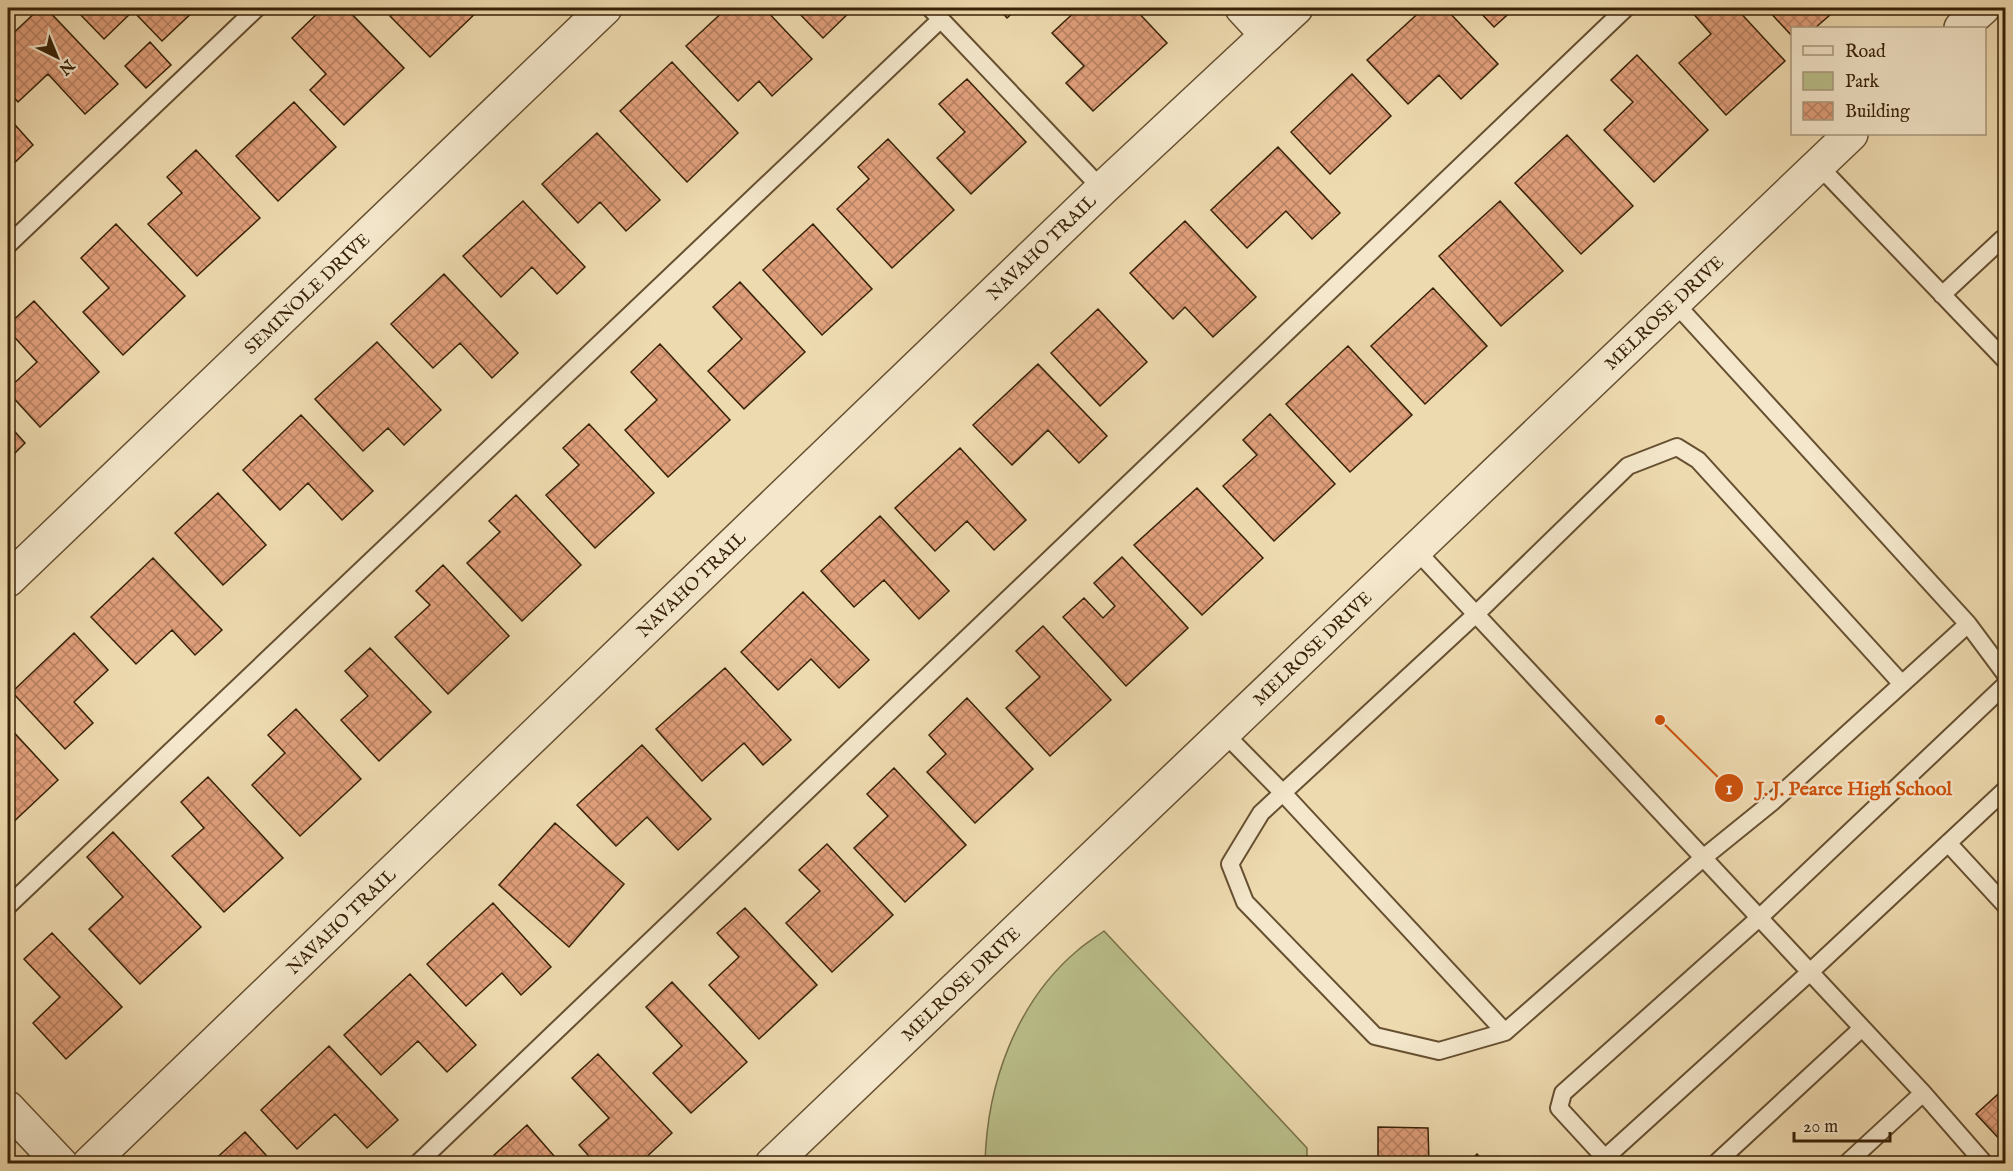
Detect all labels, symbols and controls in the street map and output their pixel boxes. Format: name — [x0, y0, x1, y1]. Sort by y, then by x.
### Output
north arrow — [27, 27, 87, 87]
legend — [1791, 27, 1986, 135]
text: Road — [1845, 41, 1886, 64]
text: N — [54, 54, 78, 79]
text: Park — [1845, 71, 1880, 94]
text: Building — [1845, 101, 1910, 124]
street label: NAVAHO TRAIL — [983, 190, 1102, 306]
street label: SEMINOLE DRIVE — [240, 229, 376, 360]
street label: MELROSE DRIVE — [1601, 252, 1729, 376]
street label: NAVAHO TRAIL — [633, 527, 752, 643]
street label: MELROSE DRIVE — [1249, 587, 1378, 711]
callout: J. J. Pearce High School — [1714, 769, 1964, 807]
text: J. J. Pearce High School — [1753, 777, 1952, 802]
text: 1 — [1726, 778, 1733, 801]
street label: NAVAHO TRAIL — [283, 864, 402, 980]
street label: MELROSE DRIVE — [897, 923, 1026, 1047]
scale bar — [1794, 1105, 1890, 1143]
text: 20 m — [1803, 1116, 1838, 1139]

